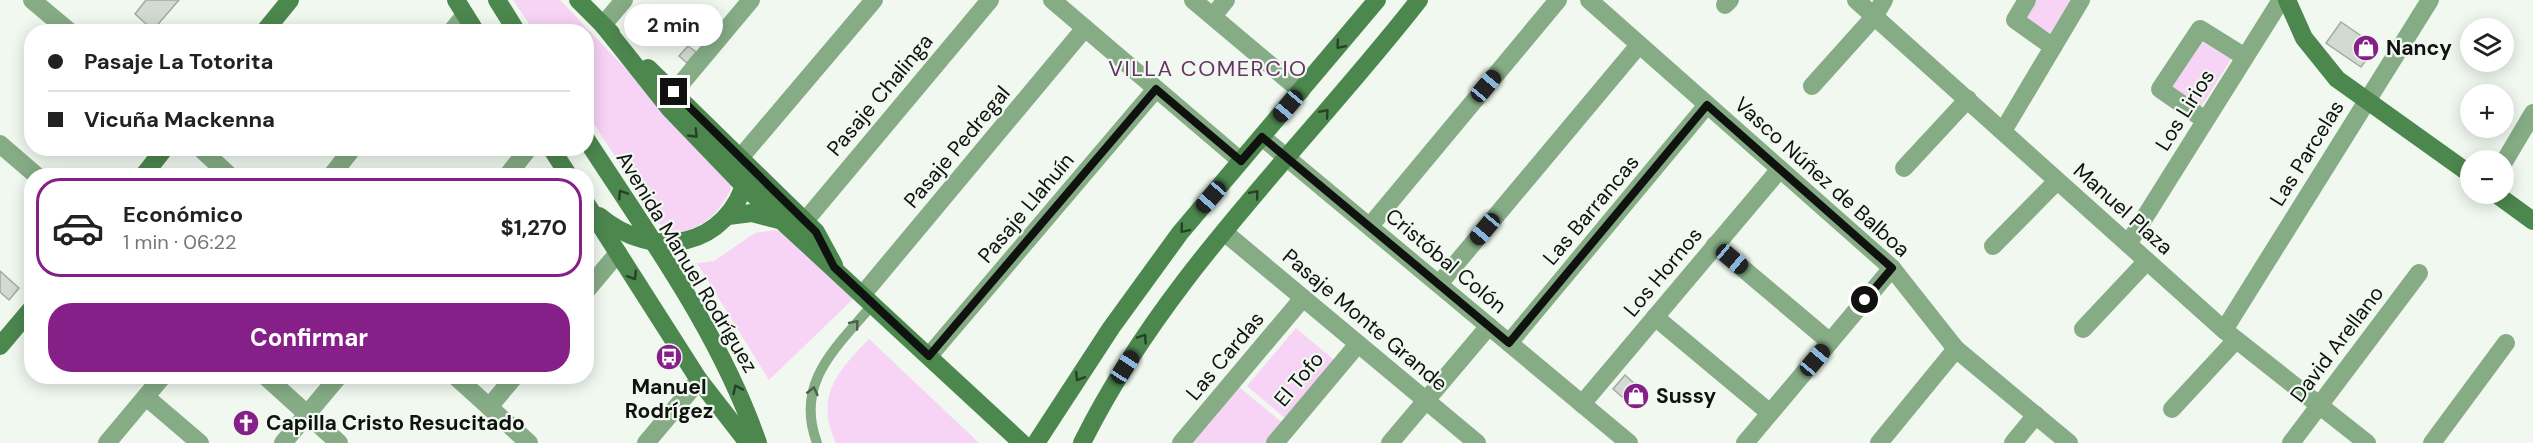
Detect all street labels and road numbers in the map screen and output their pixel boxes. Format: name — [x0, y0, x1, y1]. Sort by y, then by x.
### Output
street label: Pasaje Chalinga — [821, 28, 939, 162]
street label: Los Lirios — [2149, 64, 2221, 156]
street label: Pasaje Pedregal — [898, 80, 1016, 214]
street label: Vasco Núñez de Balboa — [1728, 91, 1916, 263]
street label: Las Parcelas — [2263, 95, 2351, 211]
street label: Avenida Manuel Rodríguez — [610, 146, 764, 378]
street label: Pasaje Llahuín — [972, 147, 1080, 269]
street label: Las Barrancas — [1537, 149, 1645, 271]
street label: Manuel Plaza — [2067, 157, 2179, 261]
street label: Cristóbal Colón — [1380, 202, 1512, 320]
street label: Los Hornos — [1617, 221, 1709, 323]
street label: Pasaje Monte Grande — [1276, 243, 1454, 397]
street label: David Arellano — [2284, 280, 2390, 408]
street label: Las Cardas — [1180, 306, 1270, 406]
street label: El Tofo — [1268, 346, 1330, 412]

